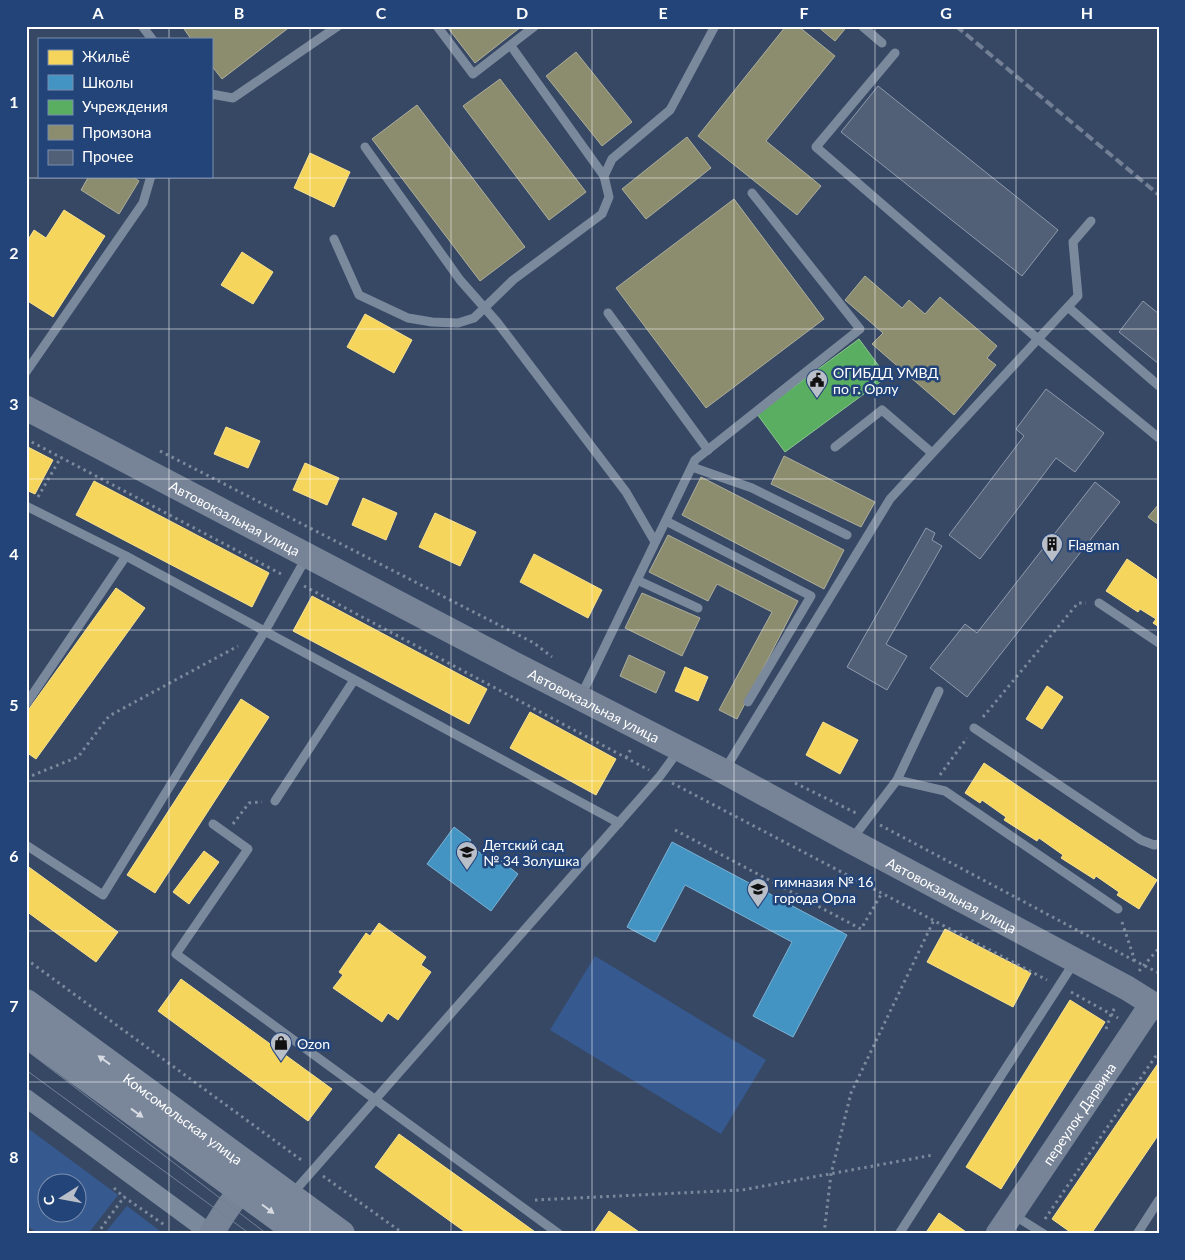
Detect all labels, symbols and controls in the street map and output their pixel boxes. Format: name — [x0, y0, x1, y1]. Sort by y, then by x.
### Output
text: A — [91, 3, 104, 22]
text: B — [234, 3, 244, 22]
text: C — [376, 3, 387, 22]
text: D — [516, 3, 528, 22]
text: E — [658, 3, 668, 22]
text: F — [799, 3, 809, 22]
text: G — [940, 3, 952, 22]
text: H — [1081, 3, 1093, 22]
legend — [38, 38, 212, 178]
text: Жильё — [82, 47, 130, 65]
text: Школы — [82, 73, 133, 91]
text: 1 — [9, 92, 19, 111]
text: Учреждения — [82, 97, 168, 115]
text: Промзона — [82, 123, 152, 141]
text: Прочее — [82, 147, 133, 165]
text: 2 — [9, 243, 19, 262]
place label: ОГИБДД УМВД по г. Орлу — [833, 364, 938, 397]
public building icon: ОГИБДД УМВД по г. Орлу — [805, 368, 829, 399]
text: 3 — [9, 394, 19, 413]
street label: Автовокзальная улица — [167, 476, 303, 559]
building icon: Flagman — [1040, 532, 1064, 563]
place label: Flagman — [1068, 536, 1120, 553]
text: 4 — [9, 544, 19, 563]
street label: Автовокзальная улица — [526, 664, 662, 746]
text: 5 — [9, 695, 19, 714]
place label: Детский сад № 34 Золушка — [483, 836, 579, 869]
school or university icon: Детский сад № 34 Золушка — [455, 840, 479, 871]
text: 6 — [9, 846, 19, 865]
street label: Автовокзальная улица — [884, 853, 1020, 936]
place label: гимназия № 16 города Орла — [774, 873, 873, 906]
school or university icon: гимназия № 16 города Орла — [746, 877, 770, 908]
text: 7 — [9, 996, 19, 1015]
shop icon: Ozon — [269, 1031, 293, 1062]
place label: Ozon — [297, 1035, 330, 1052]
one-way arrow — [97, 1055, 111, 1065]
street label: переулок Дарвина — [1038, 1059, 1119, 1168]
street label: Комсомольская улица — [120, 1069, 246, 1168]
one-way arrow — [130, 1108, 143, 1118]
text: 8 — [9, 1147, 19, 1166]
north arrow — [38, 1172, 88, 1222]
text: С — [39, 1194, 58, 1207]
one-way arrow — [261, 1204, 275, 1214]

